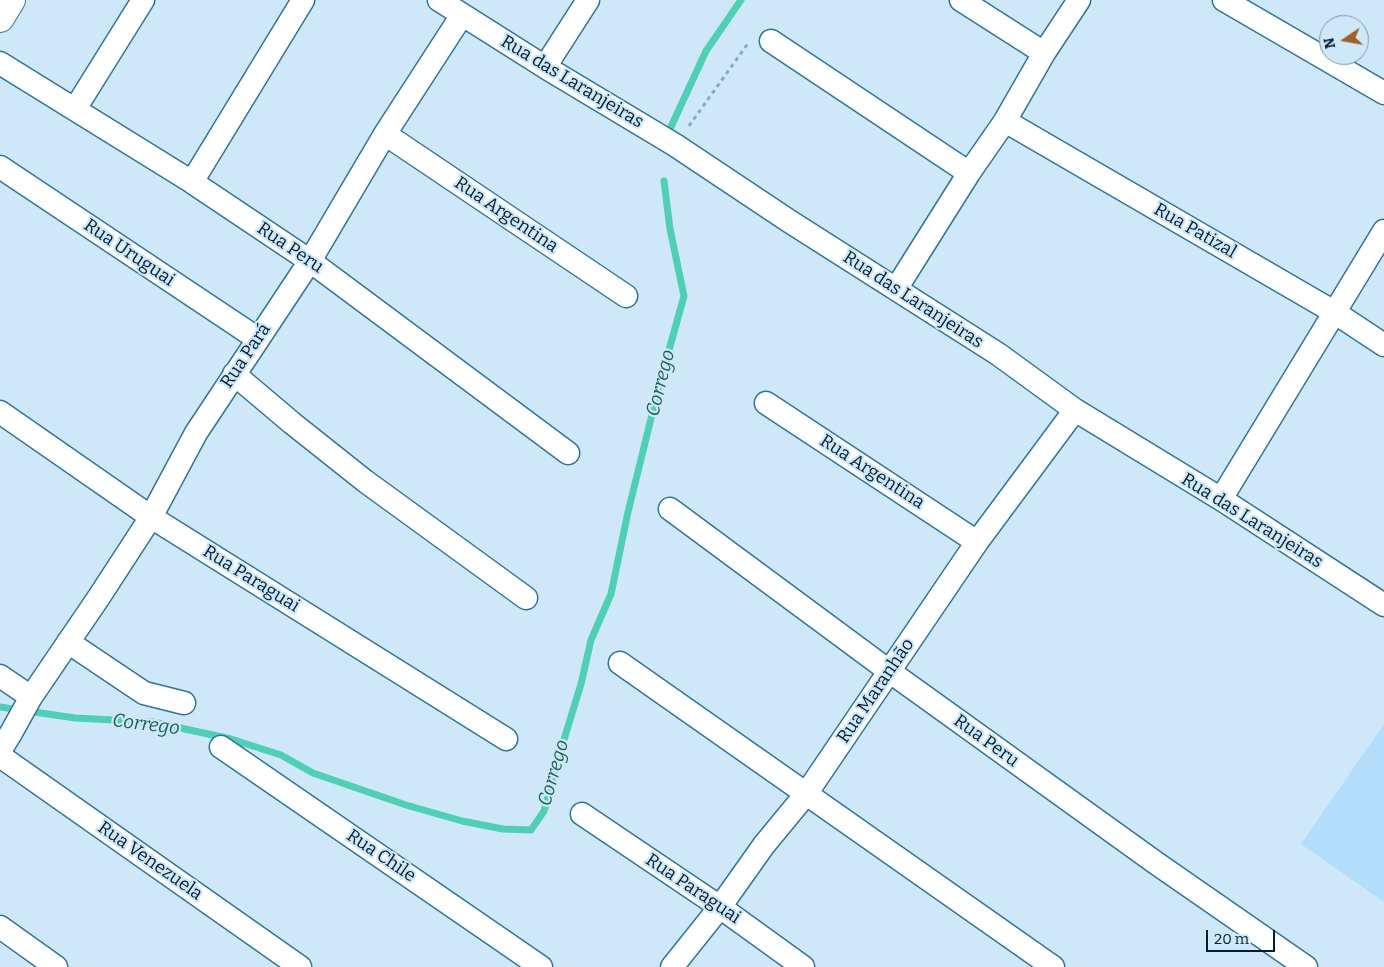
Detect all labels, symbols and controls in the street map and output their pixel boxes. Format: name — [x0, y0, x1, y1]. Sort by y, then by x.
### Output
north arrow — [1319, 15, 1369, 65]
street label: Rua das Laranjeiras — [497, 31, 647, 133]
text: N — [1320, 36, 1339, 50]
street label: Rua Argentina — [450, 172, 562, 258]
street label: Rua Patizal — [1150, 199, 1240, 263]
street label: Rua Uruguai — [79, 215, 179, 291]
street label: Rua Peru — [253, 218, 327, 278]
street label: Rua das Laranjeiras — [839, 247, 987, 353]
street label: Rua Pará — [216, 319, 276, 393]
water label: Corrego — [642, 347, 680, 419]
street label: Rua Argentina — [816, 430, 928, 514]
street label: Rua das Laranjeiras — [1177, 469, 1327, 573]
street label: Rua Paraguai — [199, 541, 303, 617]
street label: Rua Maranhão — [833, 634, 919, 748]
water label: Corrego — [111, 710, 181, 740]
street label: Rua Peru — [949, 710, 1023, 772]
water label: Corrego — [534, 737, 574, 809]
street label: Rua Venezuela — [93, 817, 207, 905]
street label: Rua Chile — [342, 825, 420, 887]
street label: Rua Paraguai — [641, 849, 745, 929]
scale bar — [1209, 920, 1278, 952]
text: 20 m — [1214, 930, 1249, 948]

